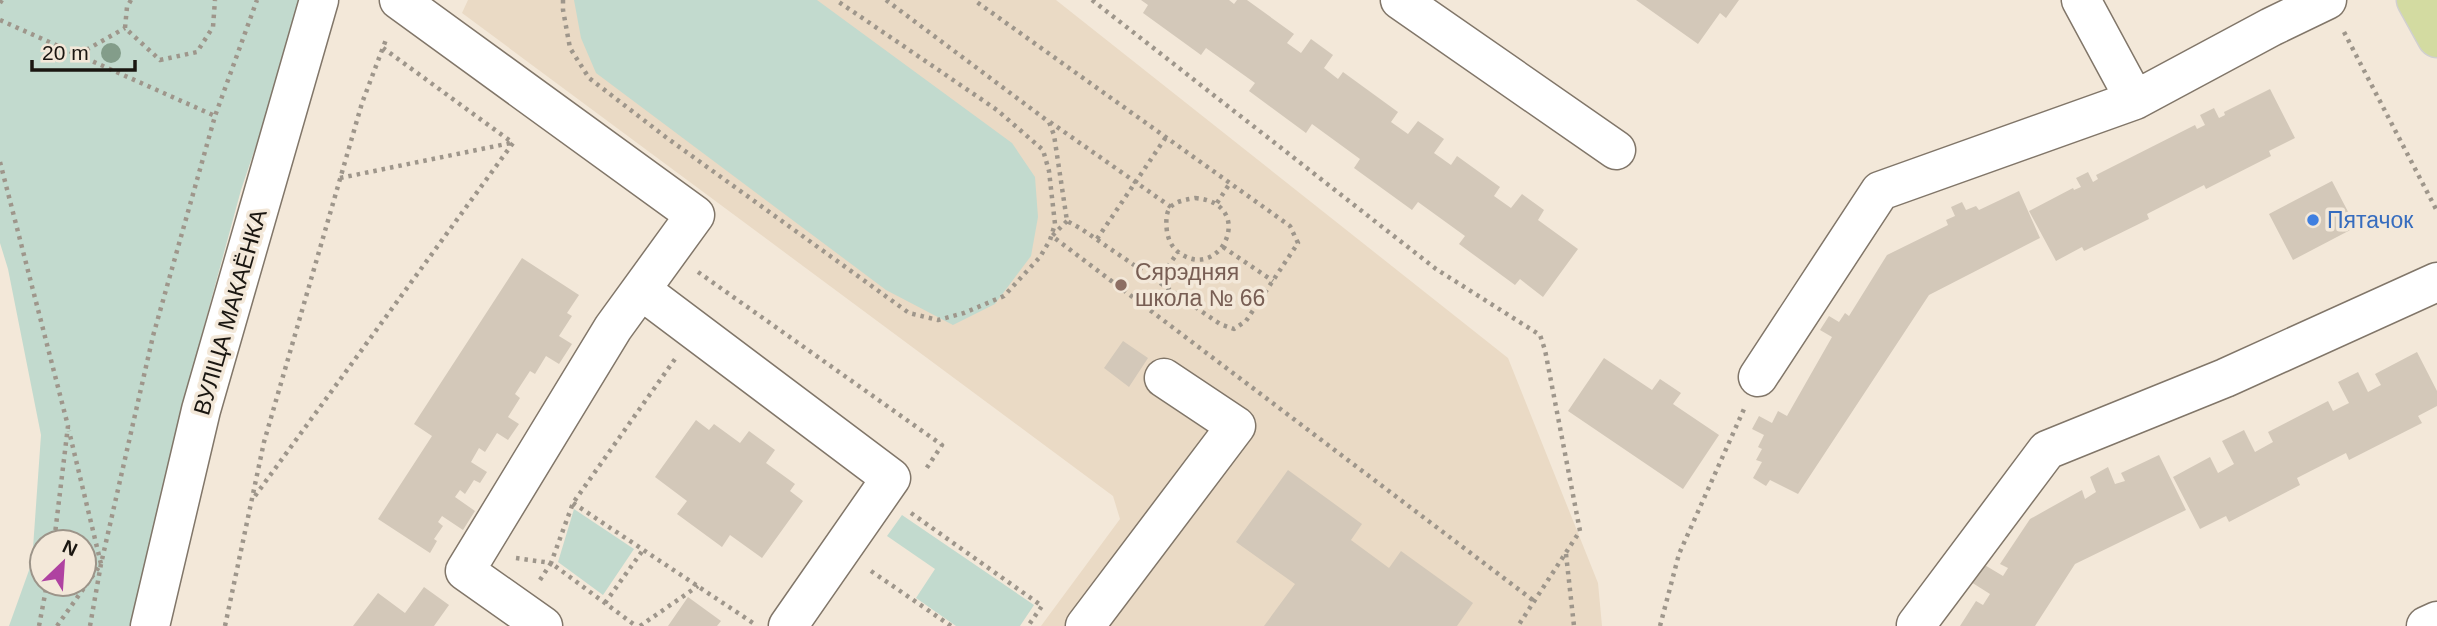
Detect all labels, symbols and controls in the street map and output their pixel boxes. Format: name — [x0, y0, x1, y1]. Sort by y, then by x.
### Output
scale bar — [32, 28, 135, 72]
text: 20 m — [42, 41, 89, 64]
street label: ВУЛІЦА МАКАЁНКА — [188, 206, 272, 418]
place label: Пятачок — [2327, 207, 2414, 233]
marker: Пятачок — [2305, 212, 2321, 228]
place label: Сярэдняя школа № 66 — [1135, 259, 1265, 311]
marker: Сярэдняя школа № 66 — [1113, 277, 1129, 293]
north arrow — [28, 528, 98, 598]
text: N — [59, 536, 81, 560]

